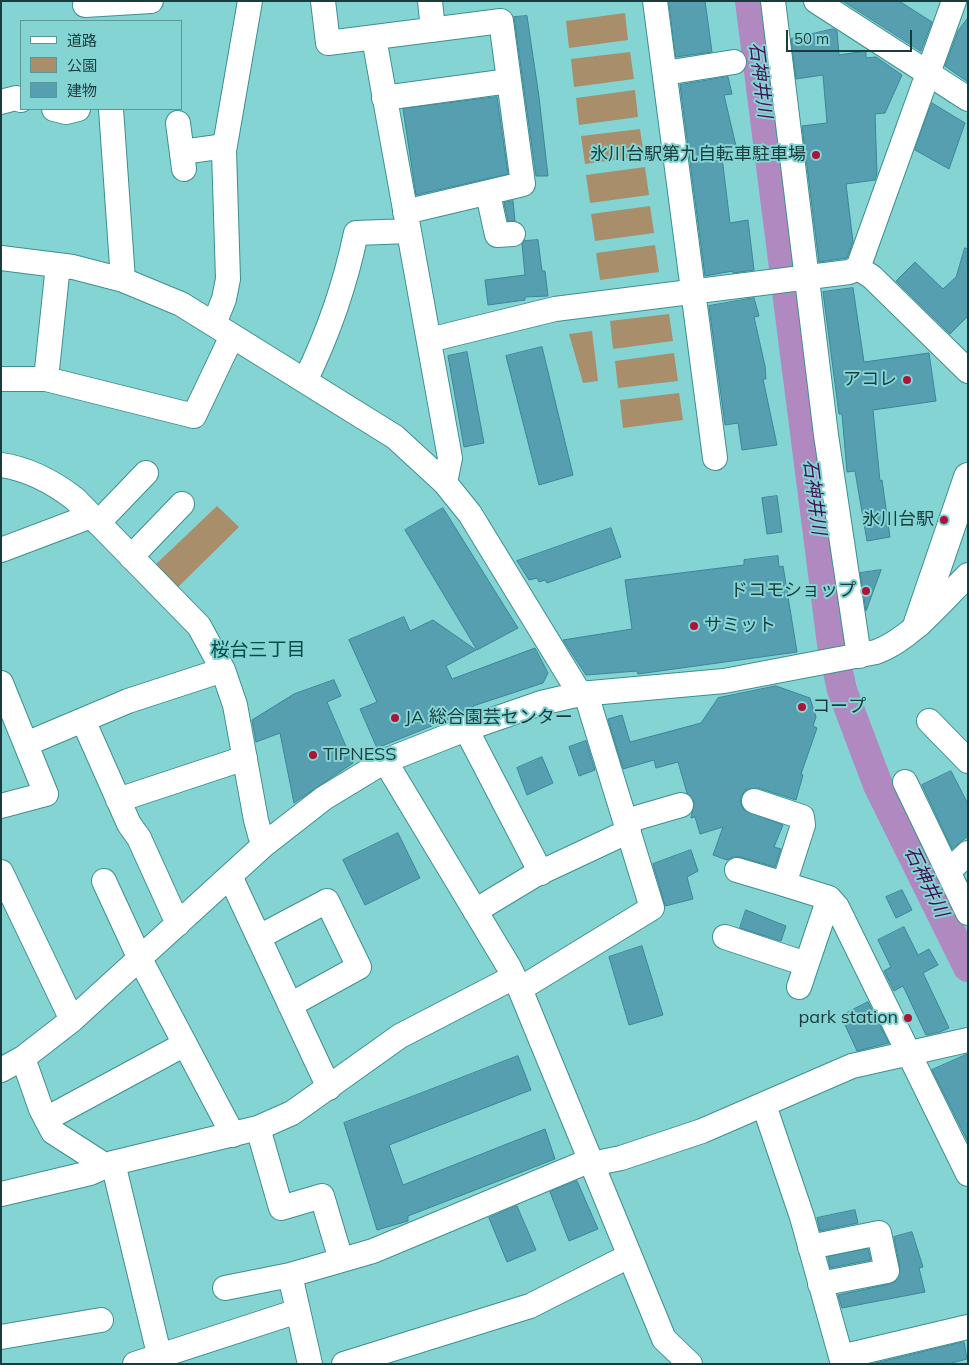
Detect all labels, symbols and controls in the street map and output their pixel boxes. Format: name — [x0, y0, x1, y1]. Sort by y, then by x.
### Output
legend — [20, 20, 182, 110]
scale bar — [789, 20, 915, 52]
text: 50 m — [794, 29, 829, 48]
text: 道路 — [67, 31, 97, 50]
water label: 石神井川 — [744, 41, 776, 119]
text: 公園 — [67, 56, 97, 75]
text: 建物 — [67, 81, 97, 100]
place label: 氷川台駅第九自転車駐車場 — [590, 144, 806, 166]
marker: 氷川台駅第九自転車駐車場 — [810, 149, 822, 161]
place label: アコレ — [843, 369, 897, 391]
marker: アコレ — [901, 374, 913, 386]
water label: 石神井川 — [798, 458, 830, 536]
place label: 氷川台駅 — [862, 509, 934, 531]
marker: 氷川台駅 — [938, 514, 950, 526]
place label: ドコモショップ — [730, 580, 856, 602]
marker: ドコモショップ — [860, 585, 872, 597]
place label: サミット — [704, 615, 776, 637]
marker: サミット — [688, 620, 700, 632]
district label: 桜台三丁目 — [211, 639, 305, 661]
place label: コープ — [812, 696, 866, 718]
marker: コープ — [796, 701, 808, 713]
place label: JA 総合園芸センター — [405, 707, 573, 729]
marker: JA 総合園芸センター — [389, 712, 401, 724]
place label: TIPNESS — [323, 744, 397, 766]
marker: TIPNESS — [307, 749, 319, 761]
water label: 石神井川 — [899, 843, 953, 921]
place label: park station — [799, 1007, 898, 1029]
marker: park station — [902, 1012, 914, 1024]

